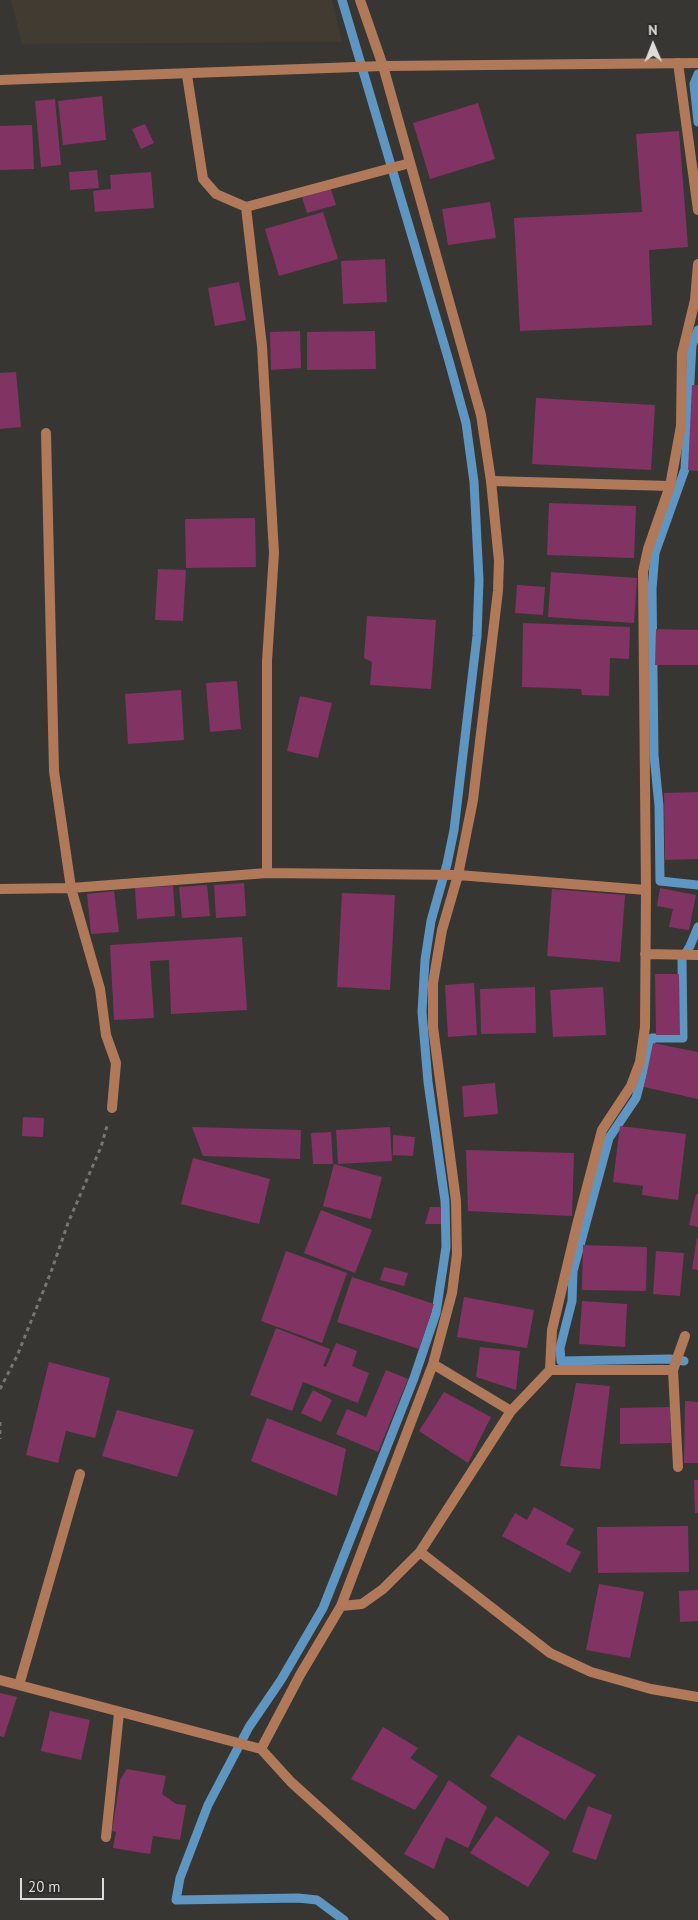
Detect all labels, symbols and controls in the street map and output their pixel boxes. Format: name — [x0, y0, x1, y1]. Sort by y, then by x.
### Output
north arrow — [628, 20, 678, 70]
text: N — [648, 21, 657, 39]
scale bar — [22, 1868, 106, 1900]
text: 20 m — [28, 1877, 61, 1896]

